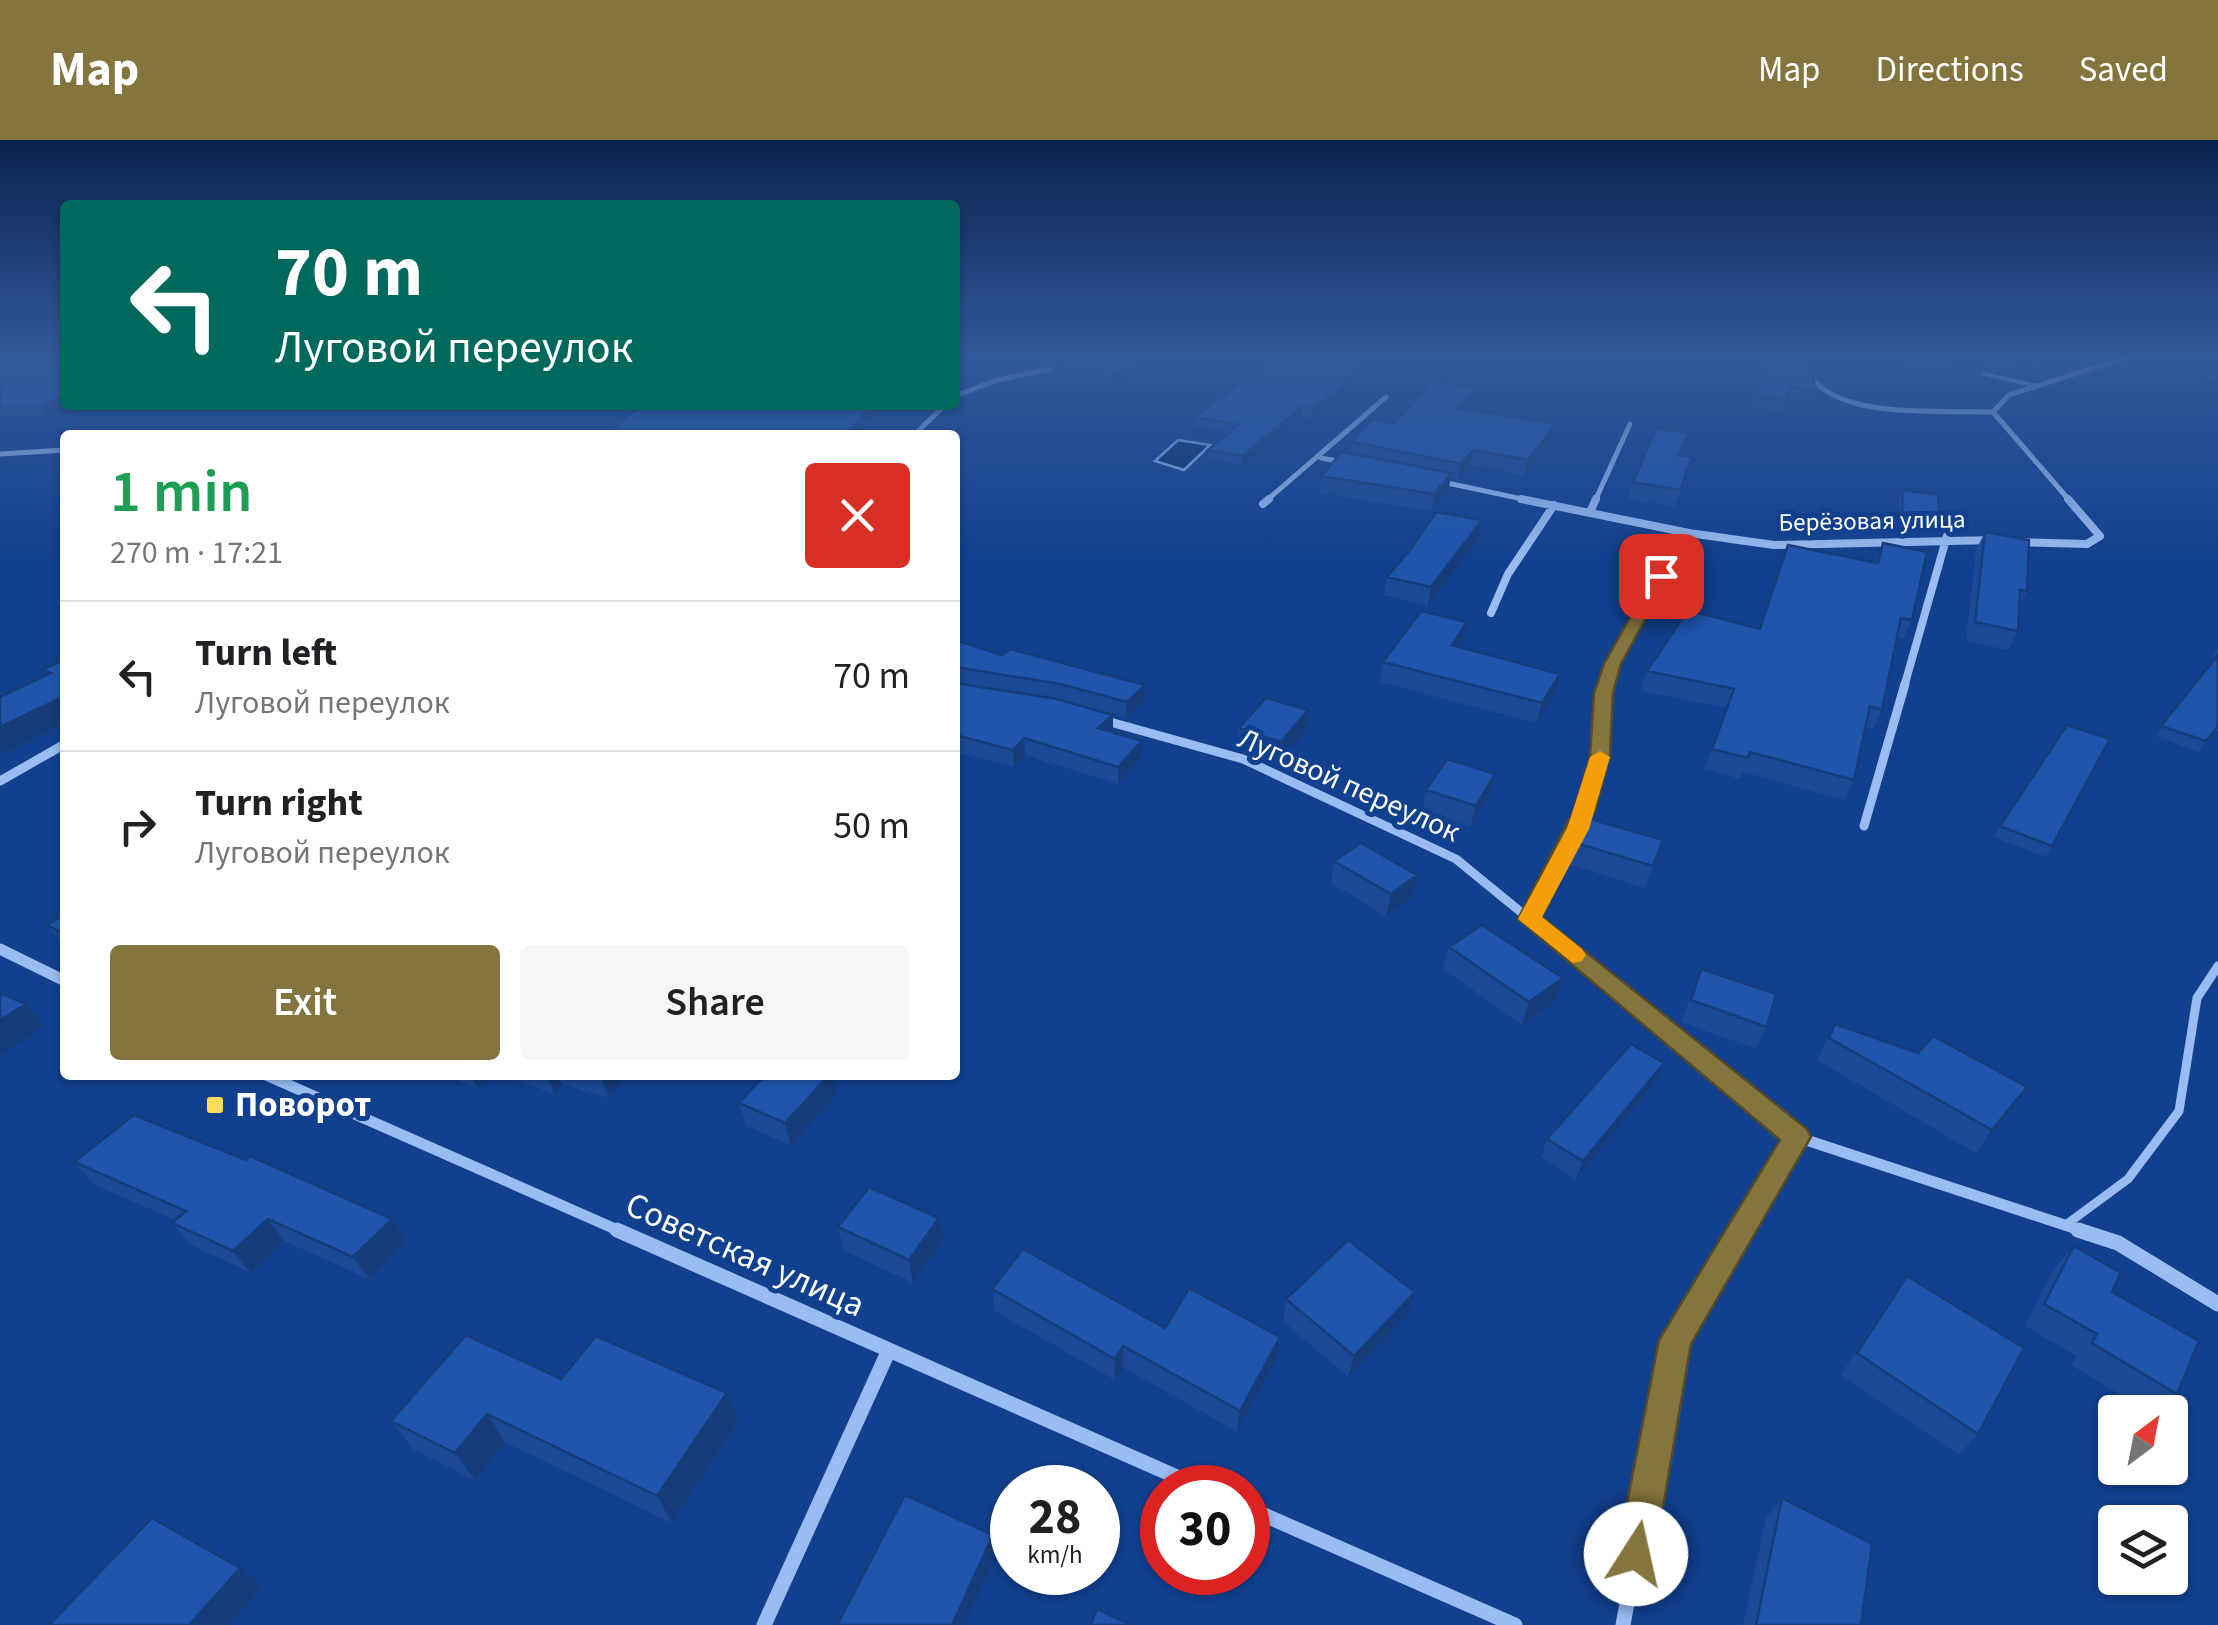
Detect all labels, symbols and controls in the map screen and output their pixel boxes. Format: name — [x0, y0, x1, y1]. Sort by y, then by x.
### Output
text: Map — [50, 36, 139, 104]
text: Map — [1758, 45, 1821, 95]
text: Directions — [1876, 45, 2024, 95]
text: Saved — [2079, 45, 2168, 95]
text: 70 m — [275, 223, 423, 323]
icon: left — [110, 240, 240, 370]
text: Луговой переулок — [275, 316, 633, 380]
text: 1 min — [110, 450, 253, 535]
button: close — [805, 463, 910, 568]
street label: Берёзовая улица — [1778, 501, 1966, 541]
text: 270 m · 17:21 — [110, 530, 283, 576]
pin — [1619, 534, 1704, 619]
icon: arrive — [1634, 549, 1689, 604]
text: Turn left — [195, 626, 337, 680]
icon: left — [110, 649, 165, 704]
text: 70 m — [833, 649, 910, 703]
text: Луговой переулок — [195, 680, 450, 726]
street label: Луговой переулок — [1231, 717, 1467, 853]
text: Turn right — [195, 776, 363, 830]
icon: right — [110, 799, 165, 854]
text: 50 m — [833, 799, 910, 853]
text: Луговой переулок — [195, 830, 450, 876]
button: Exit — [110, 945, 500, 1060]
button: Share — [520, 945, 910, 1060]
place label: Поворот — [235, 1080, 371, 1130]
marker: Поворот — [204, 1094, 226, 1116]
street label: Советская улица — [618, 1180, 872, 1330]
north arrow — [2098, 1395, 2188, 1485]
map controls — [2098, 1395, 2188, 1595]
speed limit sign: 30 — [1140, 1465, 1270, 1595]
text: 28 — [1029, 1482, 1081, 1553]
position arrow — [1584, 1502, 1688, 1606]
button: layers — [2098, 1505, 2188, 1595]
text: km/h — [1027, 1537, 1083, 1573]

